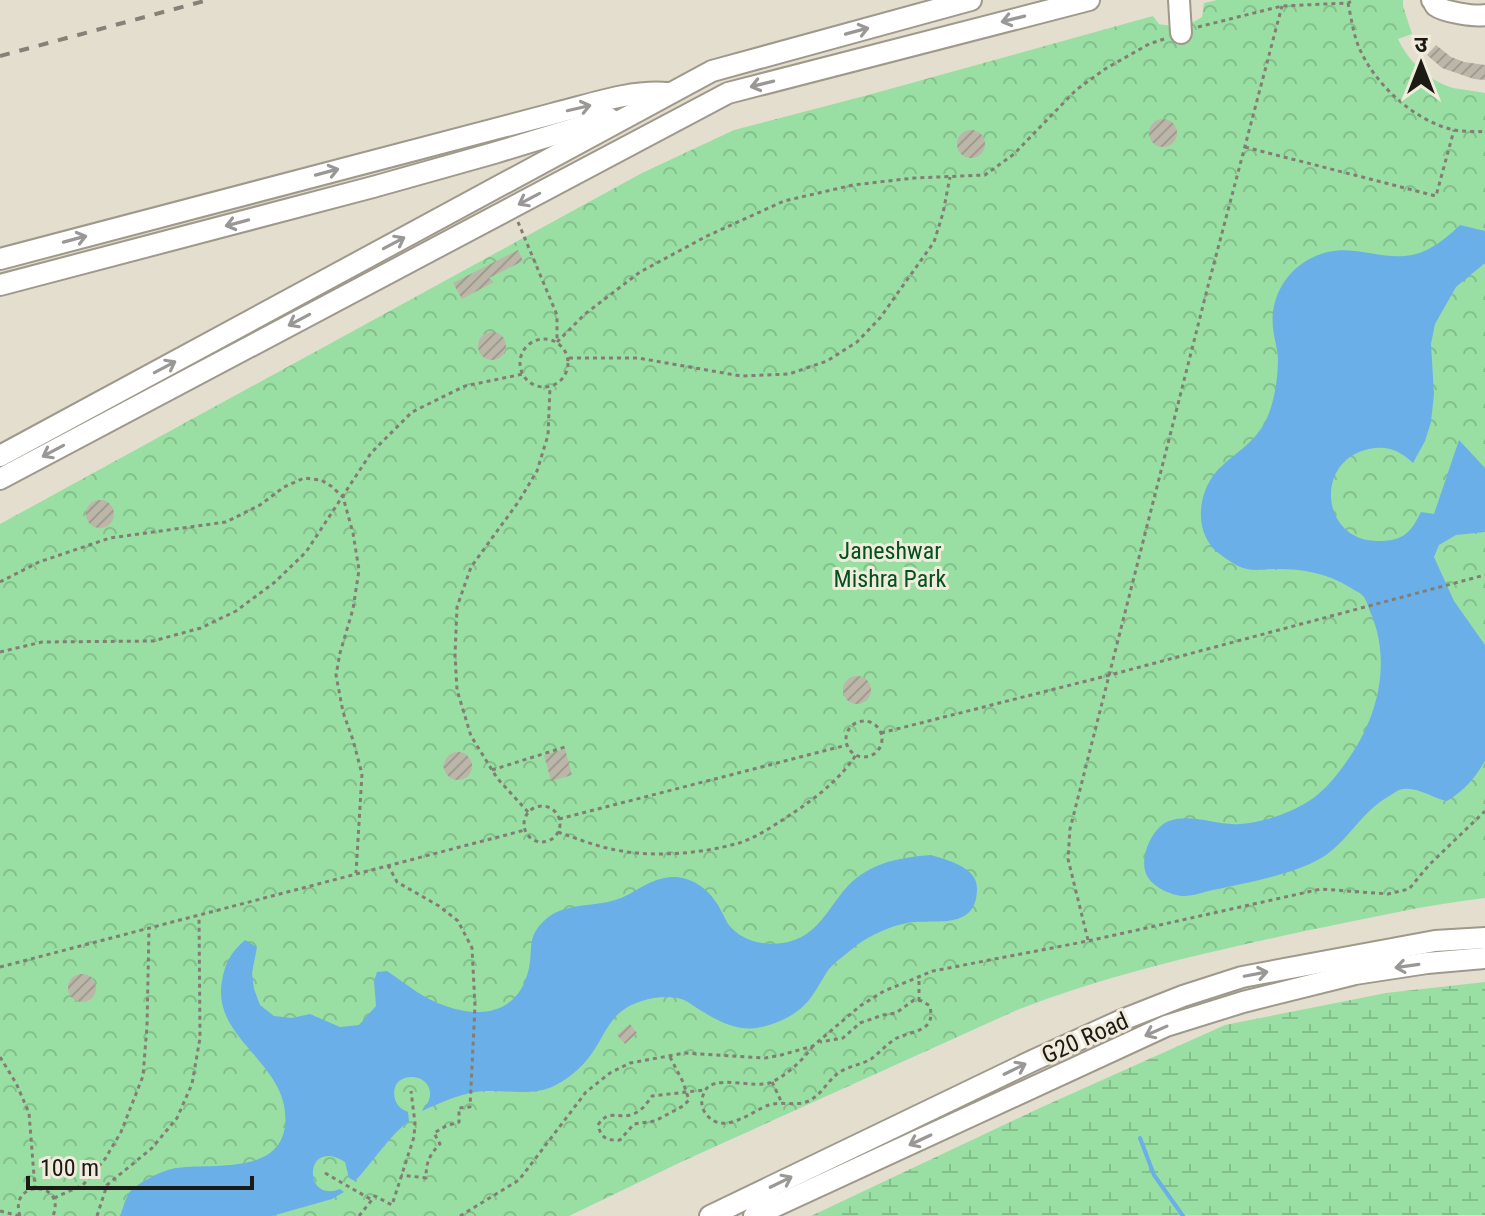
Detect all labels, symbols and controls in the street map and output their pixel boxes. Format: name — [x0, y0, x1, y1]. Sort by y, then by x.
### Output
one-way arrow — [1001, 13, 1027, 28]
one-way arrow — [843, 23, 869, 38]
north arrow — [1381, 24, 1461, 104]
text: उ — [1415, 32, 1429, 57]
one-way arrow — [749, 78, 775, 93]
one-way arrow — [565, 100, 591, 115]
one-way arrow — [313, 164, 339, 179]
one-way arrow — [518, 191, 541, 207]
one-way arrow — [225, 216, 251, 231]
one-way arrow — [62, 230, 88, 245]
one-way arrow — [382, 235, 405, 251]
one-way arrow — [288, 312, 311, 328]
one-way arrow — [153, 358, 176, 374]
one-way arrow — [42, 443, 65, 459]
park label: Janeshwar Mishra Park — [834, 537, 947, 593]
one-way arrow — [1395, 959, 1421, 974]
one-way arrow — [1243, 966, 1269, 981]
street label: G20 Road — [1037, 1007, 1133, 1069]
one-way arrow — [1144, 1024, 1168, 1039]
one-way arrow — [1003, 1061, 1026, 1076]
one-way arrow — [908, 1133, 932, 1148]
scale bar — [28, 1140, 252, 1190]
text: 100 m — [40, 1154, 99, 1182]
one-way arrow — [768, 1174, 792, 1189]

